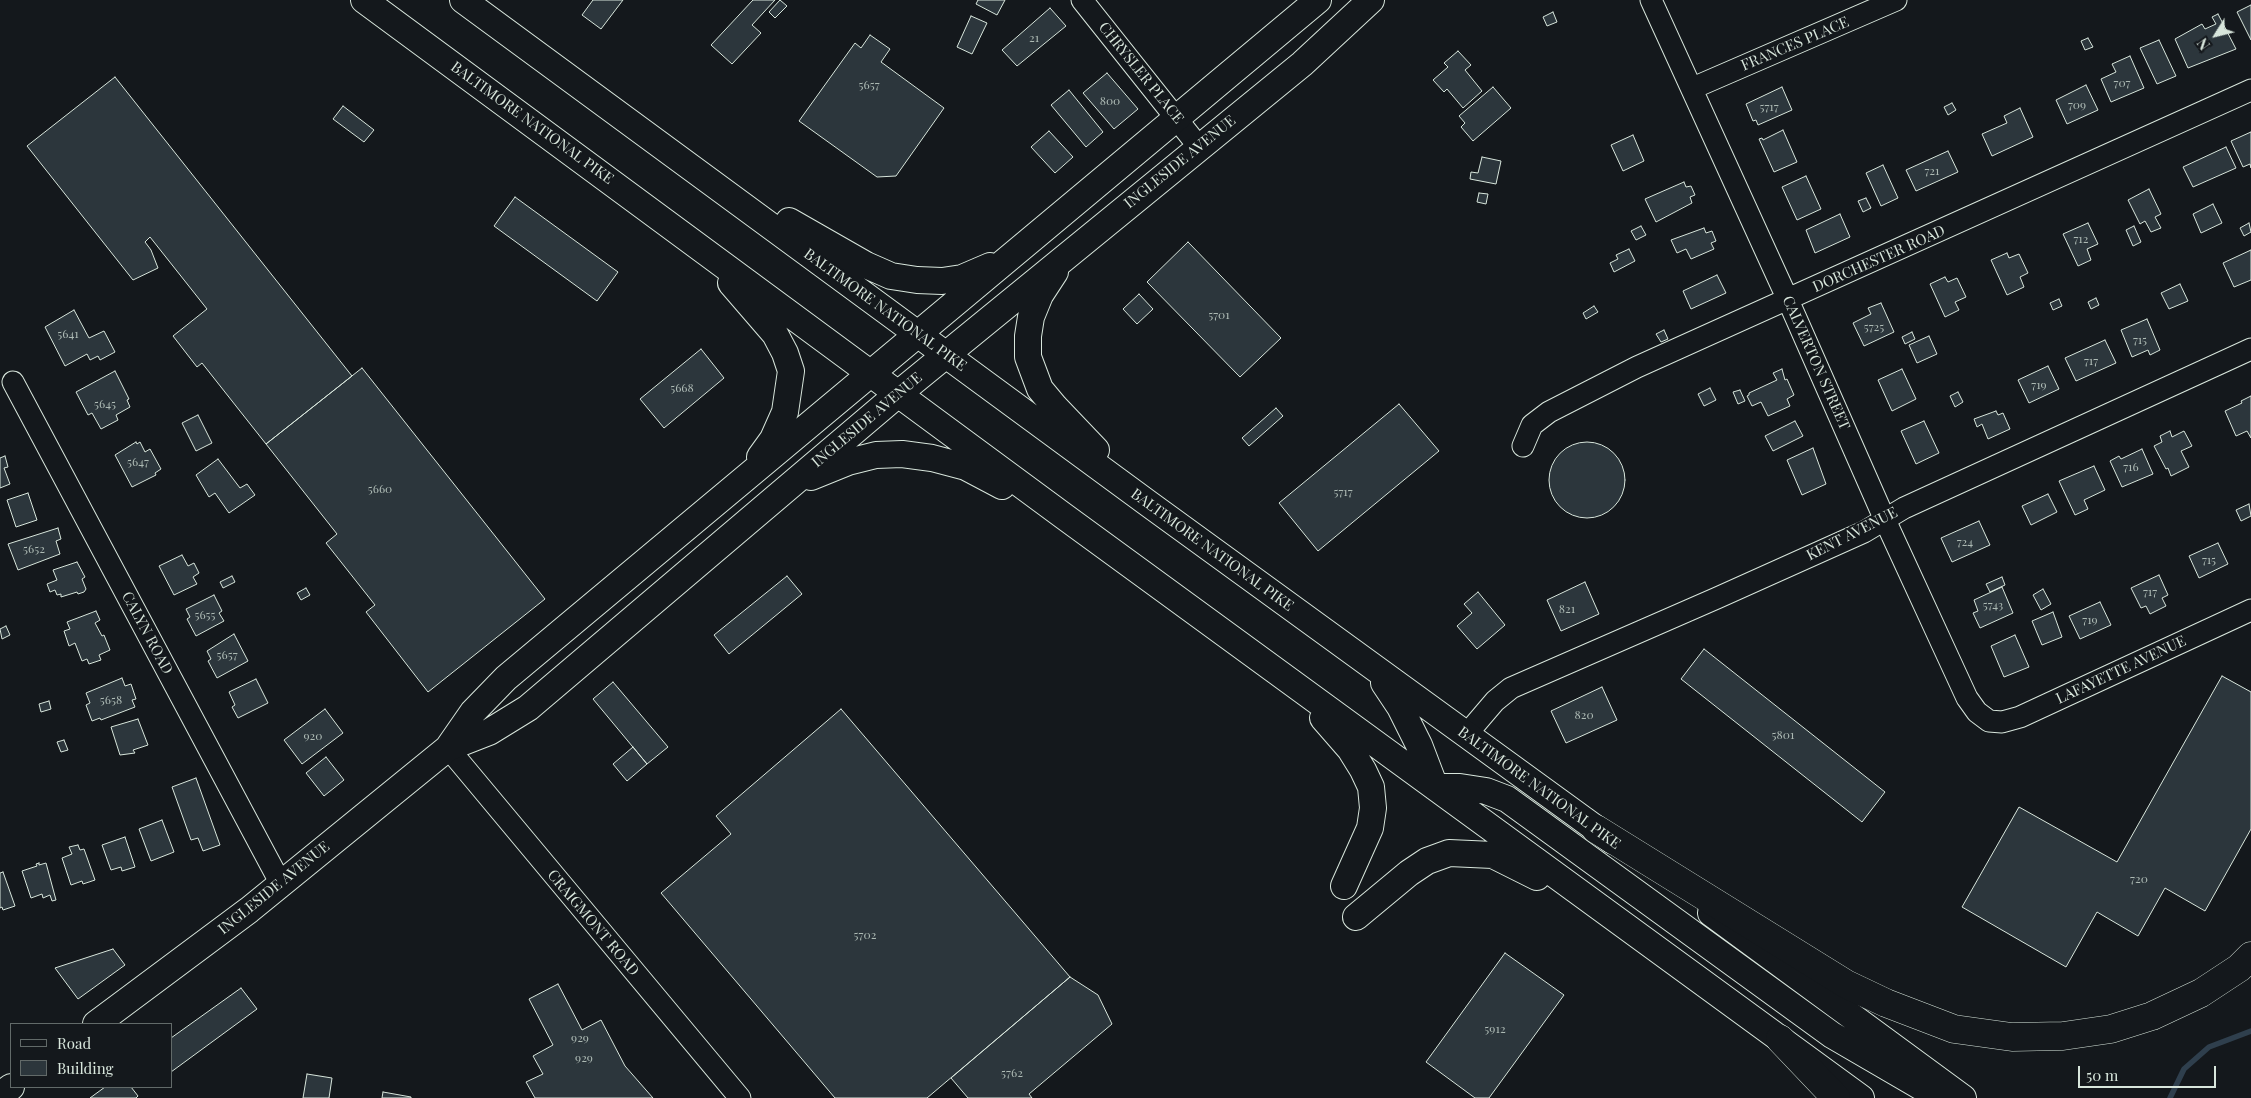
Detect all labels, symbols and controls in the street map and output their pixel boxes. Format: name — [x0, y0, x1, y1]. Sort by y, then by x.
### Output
north arrow — [2191, 10, 2241, 60]
street label: FRANCES PLACE — [1738, 13, 1852, 75]
street label: CHRYSLER PLACE — [1095, 19, 1187, 127]
house number: 21 — [1029, 31, 1039, 45]
text: N — [2193, 34, 2214, 54]
street label: BALTIMORE NATIONAL PIKE — [447, 58, 617, 188]
house number: 707 — [2114, 76, 2130, 90]
house number: 5657 — [858, 78, 880, 92]
house number: 800 — [1100, 94, 1120, 108]
house number: 709 — [2068, 98, 2086, 112]
house number: 5717 — [1759, 100, 1779, 114]
street label: INGLESIDE AVENUE — [1121, 112, 1239, 212]
house number: 721 — [1924, 164, 1940, 178]
street label: DORCHESTER ROAD — [1810, 222, 1948, 296]
house number: 712 — [2073, 232, 2089, 246]
street label: BALTIMORE NATIONAL PIKE — [800, 245, 970, 375]
street label: CALVERTON STREET — [1778, 293, 1854, 433]
house number: 5701 — [1208, 308, 1230, 322]
house number: 5725 — [1864, 320, 1884, 334]
house number: 5641 — [57, 327, 79, 341]
house number: 715 — [2133, 333, 2147, 347]
house number: 717 — [2084, 354, 2098, 368]
street label: INGLESIDE AVENUE — [808, 369, 926, 471]
house number: 719 — [2031, 378, 2047, 392]
house number: 5668 — [670, 381, 694, 395]
house number: 5645 — [94, 397, 116, 411]
house number: 5647 — [127, 455, 149, 469]
house number: 716 — [2123, 460, 2139, 474]
house number: 5660 — [368, 482, 392, 496]
street label: BALTIMORE NATIONAL PIKE — [1127, 485, 1297, 615]
house number: 5717 — [1333, 485, 1353, 499]
street label: KENT AVENUE — [1803, 503, 1901, 565]
house number: 724 — [1957, 535, 1973, 549]
house number: 5652 — [23, 542, 45, 556]
house number: 715 — [2202, 553, 2216, 567]
house number: 717 — [2143, 585, 2157, 599]
street label: CALYN ROAD — [118, 589, 176, 677]
house number: 5743 — [1983, 598, 2003, 612]
house number: 821 — [1559, 602, 1575, 616]
house number: 5655 — [194, 608, 216, 622]
house number: 719 — [2082, 613, 2098, 627]
street label: LAFAYETTE AVENUE — [2053, 632, 2189, 708]
house number: 5657 — [216, 648, 238, 662]
house number: 5658 — [100, 693, 122, 707]
house number: 820 — [1574, 708, 1594, 722]
street label: BALTIMORE NATIONAL PIKE — [1454, 723, 1624, 853]
house number: 5801 — [1772, 728, 1794, 742]
house number: 920 — [303, 729, 323, 743]
street label: INGLESIDE AVENUE — [215, 838, 333, 938]
street label: CRAIGMONT ROAD — [543, 866, 643, 980]
house number: 720 — [2130, 872, 2148, 886]
house number: 5702 — [854, 928, 876, 942]
house number: 5912 — [1484, 1022, 1506, 1036]
legend — [10, 1023, 172, 1088]
house number: 929 — [571, 1031, 589, 1045]
text: Road — [57, 1033, 91, 1053]
house number: 929 — [575, 1051, 593, 1065]
scale bar — [2081, 1056, 2218, 1088]
text: Building — [57, 1058, 113, 1078]
text: 50 m — [2086, 1065, 2118, 1085]
house number: 5762 — [1001, 1066, 1023, 1080]

